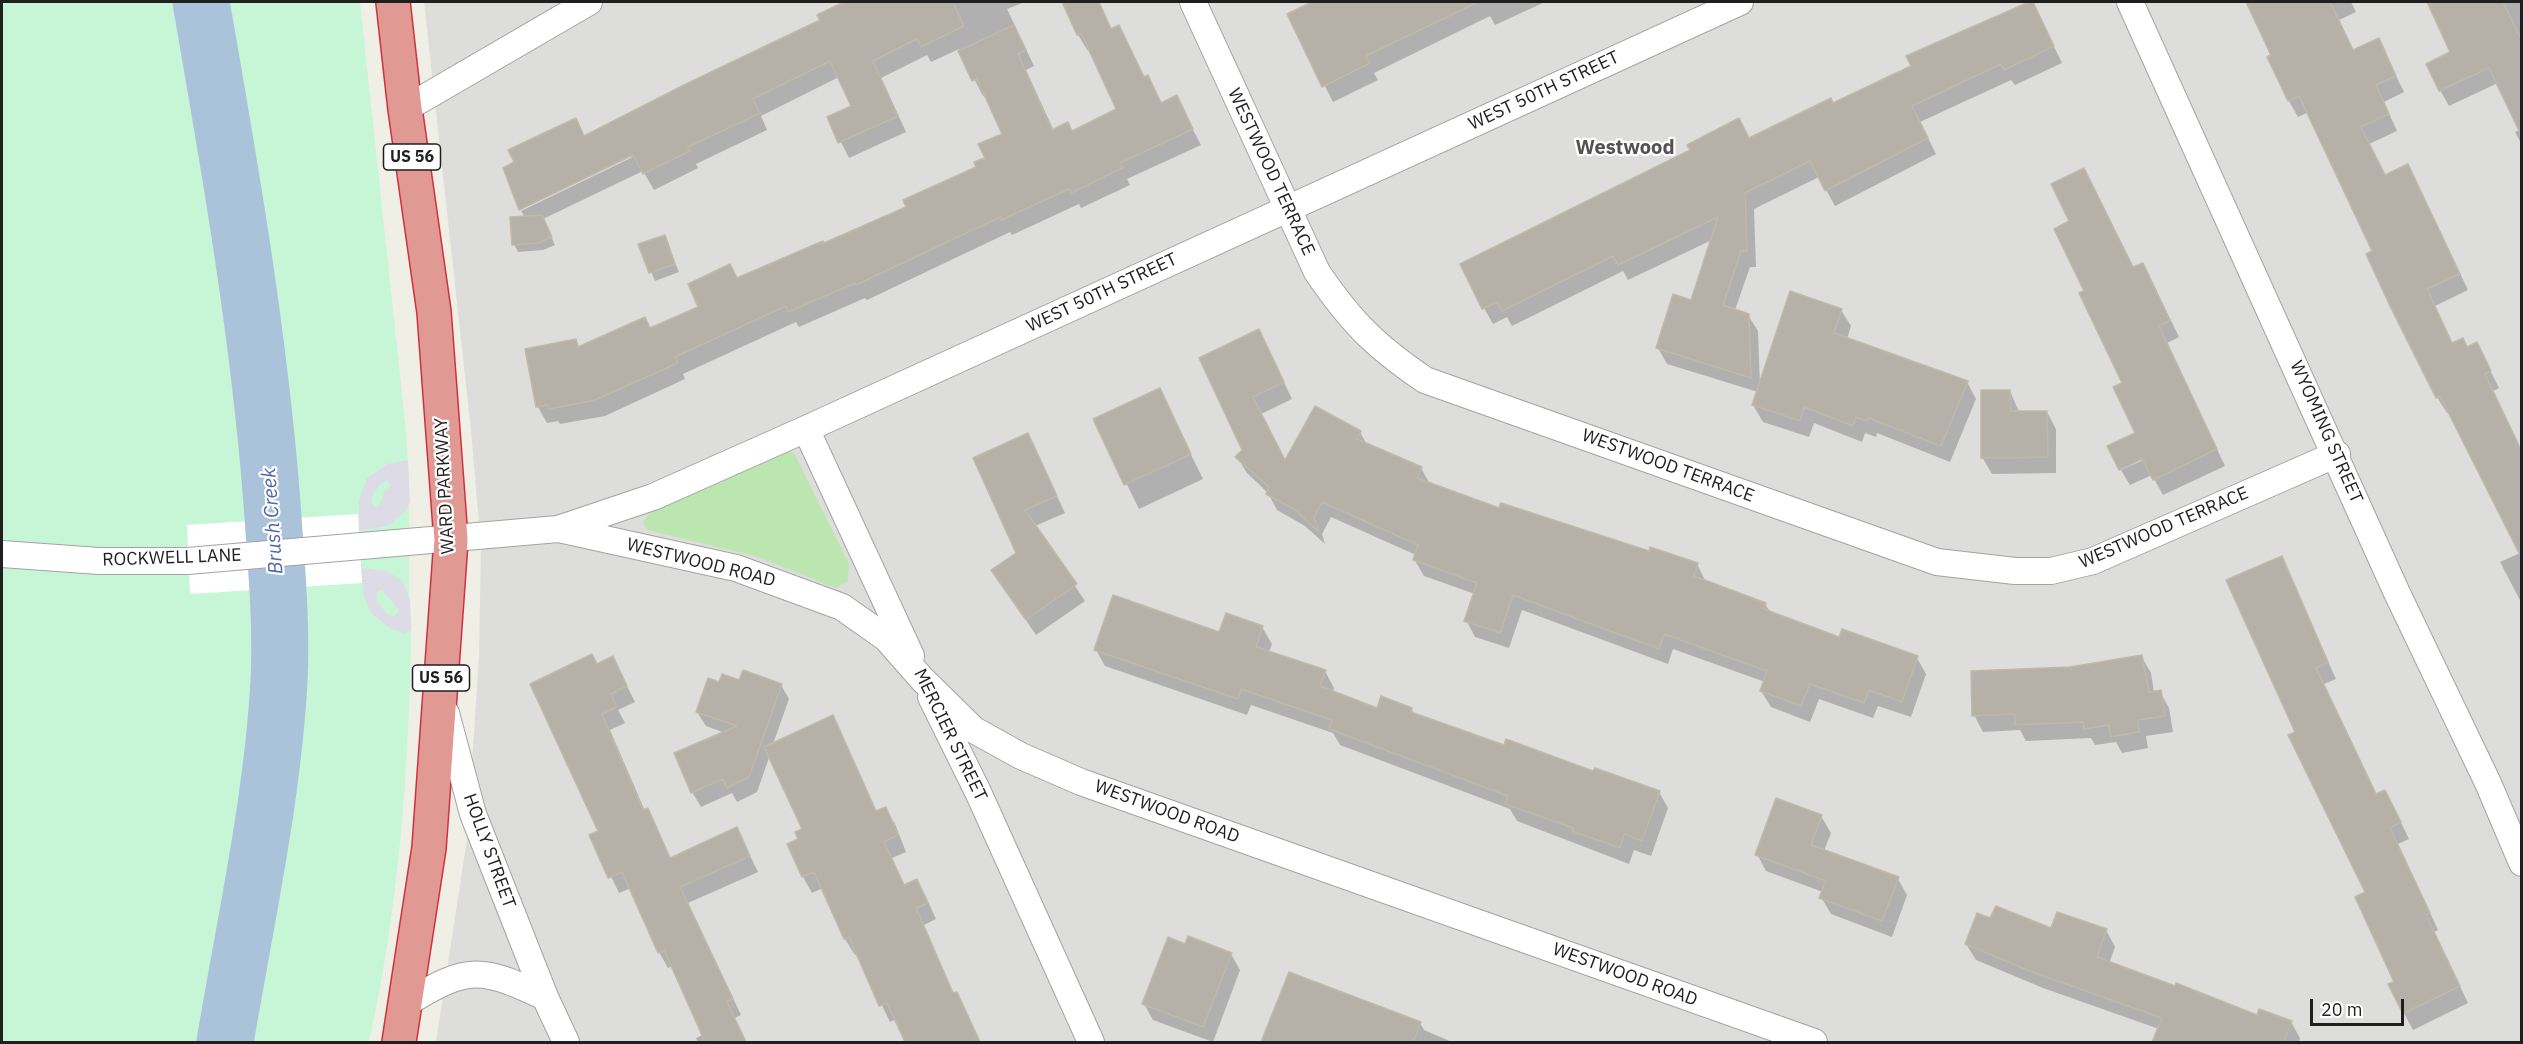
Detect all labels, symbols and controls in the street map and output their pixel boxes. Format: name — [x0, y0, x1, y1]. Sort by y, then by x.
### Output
street label: WEST 50TH STREET — [1465, 47, 1623, 135]
street label: WESTWOOD TERRACE — [1223, 85, 1319, 259]
district label: Westwood — [1575, 136, 1675, 160]
road number: US 56 — [384, 144, 440, 170]
street label: WEST 50TH STREET — [1023, 249, 1181, 337]
street label: WYOMING STREET — [2285, 357, 2367, 507]
street label: WARD PARKWAY — [431, 417, 459, 555]
street label: WESTWOOD TERRACE — [1579, 425, 1757, 507]
water label: Brush Creek — [257, 467, 289, 575]
street label: WESTWOOD TERRACE — [2076, 483, 2252, 573]
street label: WESTWOOD ROAD — [624, 534, 778, 592]
street label: ROCKWELL LANE — [102, 545, 242, 571]
road number: US 56 — [412, 665, 470, 691]
street label: MERCIER STREET — [909, 665, 991, 805]
street label: WESTWOOD ROAD — [1092, 776, 1242, 848]
street label: HOLLY STREET — [458, 791, 520, 911]
street label: WESTWOOD ROAD — [1550, 939, 1700, 1011]
scale bar — [2313, 987, 2408, 1025]
text: 20 m — [2321, 998, 2363, 1021]

